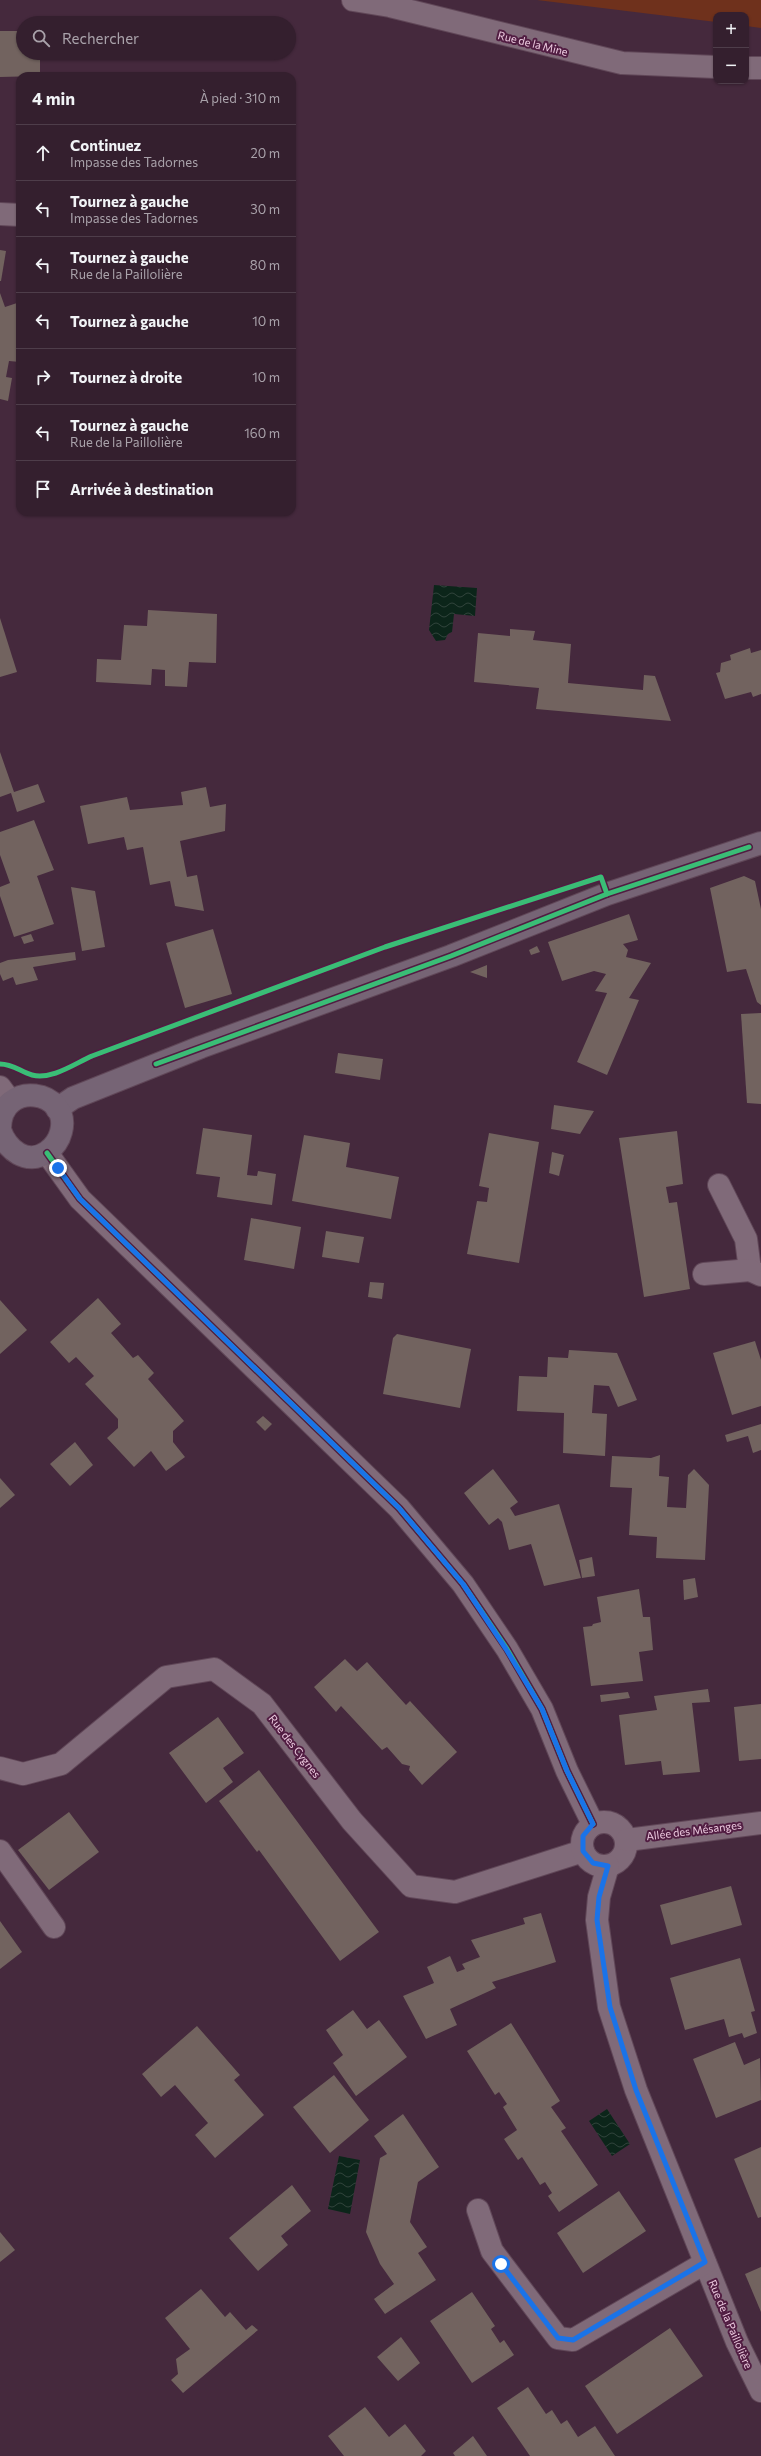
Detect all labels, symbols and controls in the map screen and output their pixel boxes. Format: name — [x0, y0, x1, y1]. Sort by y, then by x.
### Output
map controls — [713, 12, 749, 84]
button: + — [713, 12, 749, 48]
search box — [16, 16, 296, 60]
icon: search — [30, 27, 52, 49]
street label: Rue de la Mine — [497, 28, 570, 58]
text: Rechercher — [62, 29, 139, 47]
button: − — [713, 48, 749, 84]
text: 4 min — [32, 88, 75, 109]
text: À pied · 310 m — [200, 90, 280, 106]
text: Continuez — [70, 136, 141, 154]
icon: ahead — [32, 142, 54, 164]
text: 20 m — [251, 145, 280, 161]
text: Impasse des Tadornes — [70, 154, 198, 170]
text: Tournez à gauche — [70, 192, 189, 210]
icon: left — [32, 198, 54, 220]
text: 30 m — [250, 201, 280, 217]
text: Impasse des Tadornes — [70, 210, 198, 226]
text: Tournez à gauche — [70, 248, 189, 266]
icon: left — [32, 254, 54, 276]
text: 80 m — [250, 257, 280, 273]
text: Rue de la Paillolière — [70, 266, 183, 282]
icon: left — [32, 310, 54, 332]
text: Tournez à gauche — [70, 312, 189, 330]
text: 10 m — [252, 313, 280, 329]
icon: right — [32, 366, 54, 388]
text: Tournez à droite — [70, 368, 182, 386]
text: 10 m — [252, 369, 280, 385]
text: Tournez à gauche — [70, 416, 189, 434]
icon: left — [32, 422, 54, 444]
text: 160 m — [244, 425, 280, 441]
text: Rue de la Paillolière — [70, 434, 183, 450]
icon: arrive — [32, 478, 54, 500]
text: Arrivée à destination — [70, 480, 213, 498]
route end — [49, 1159, 67, 1177]
street label: Rue des Cygnes — [266, 1712, 324, 1780]
street label: Allée des Mésanges — [645, 1818, 743, 1842]
route start — [492, 2255, 510, 2273]
street label: Rue de la Paillolière — [706, 2278, 756, 2371]

